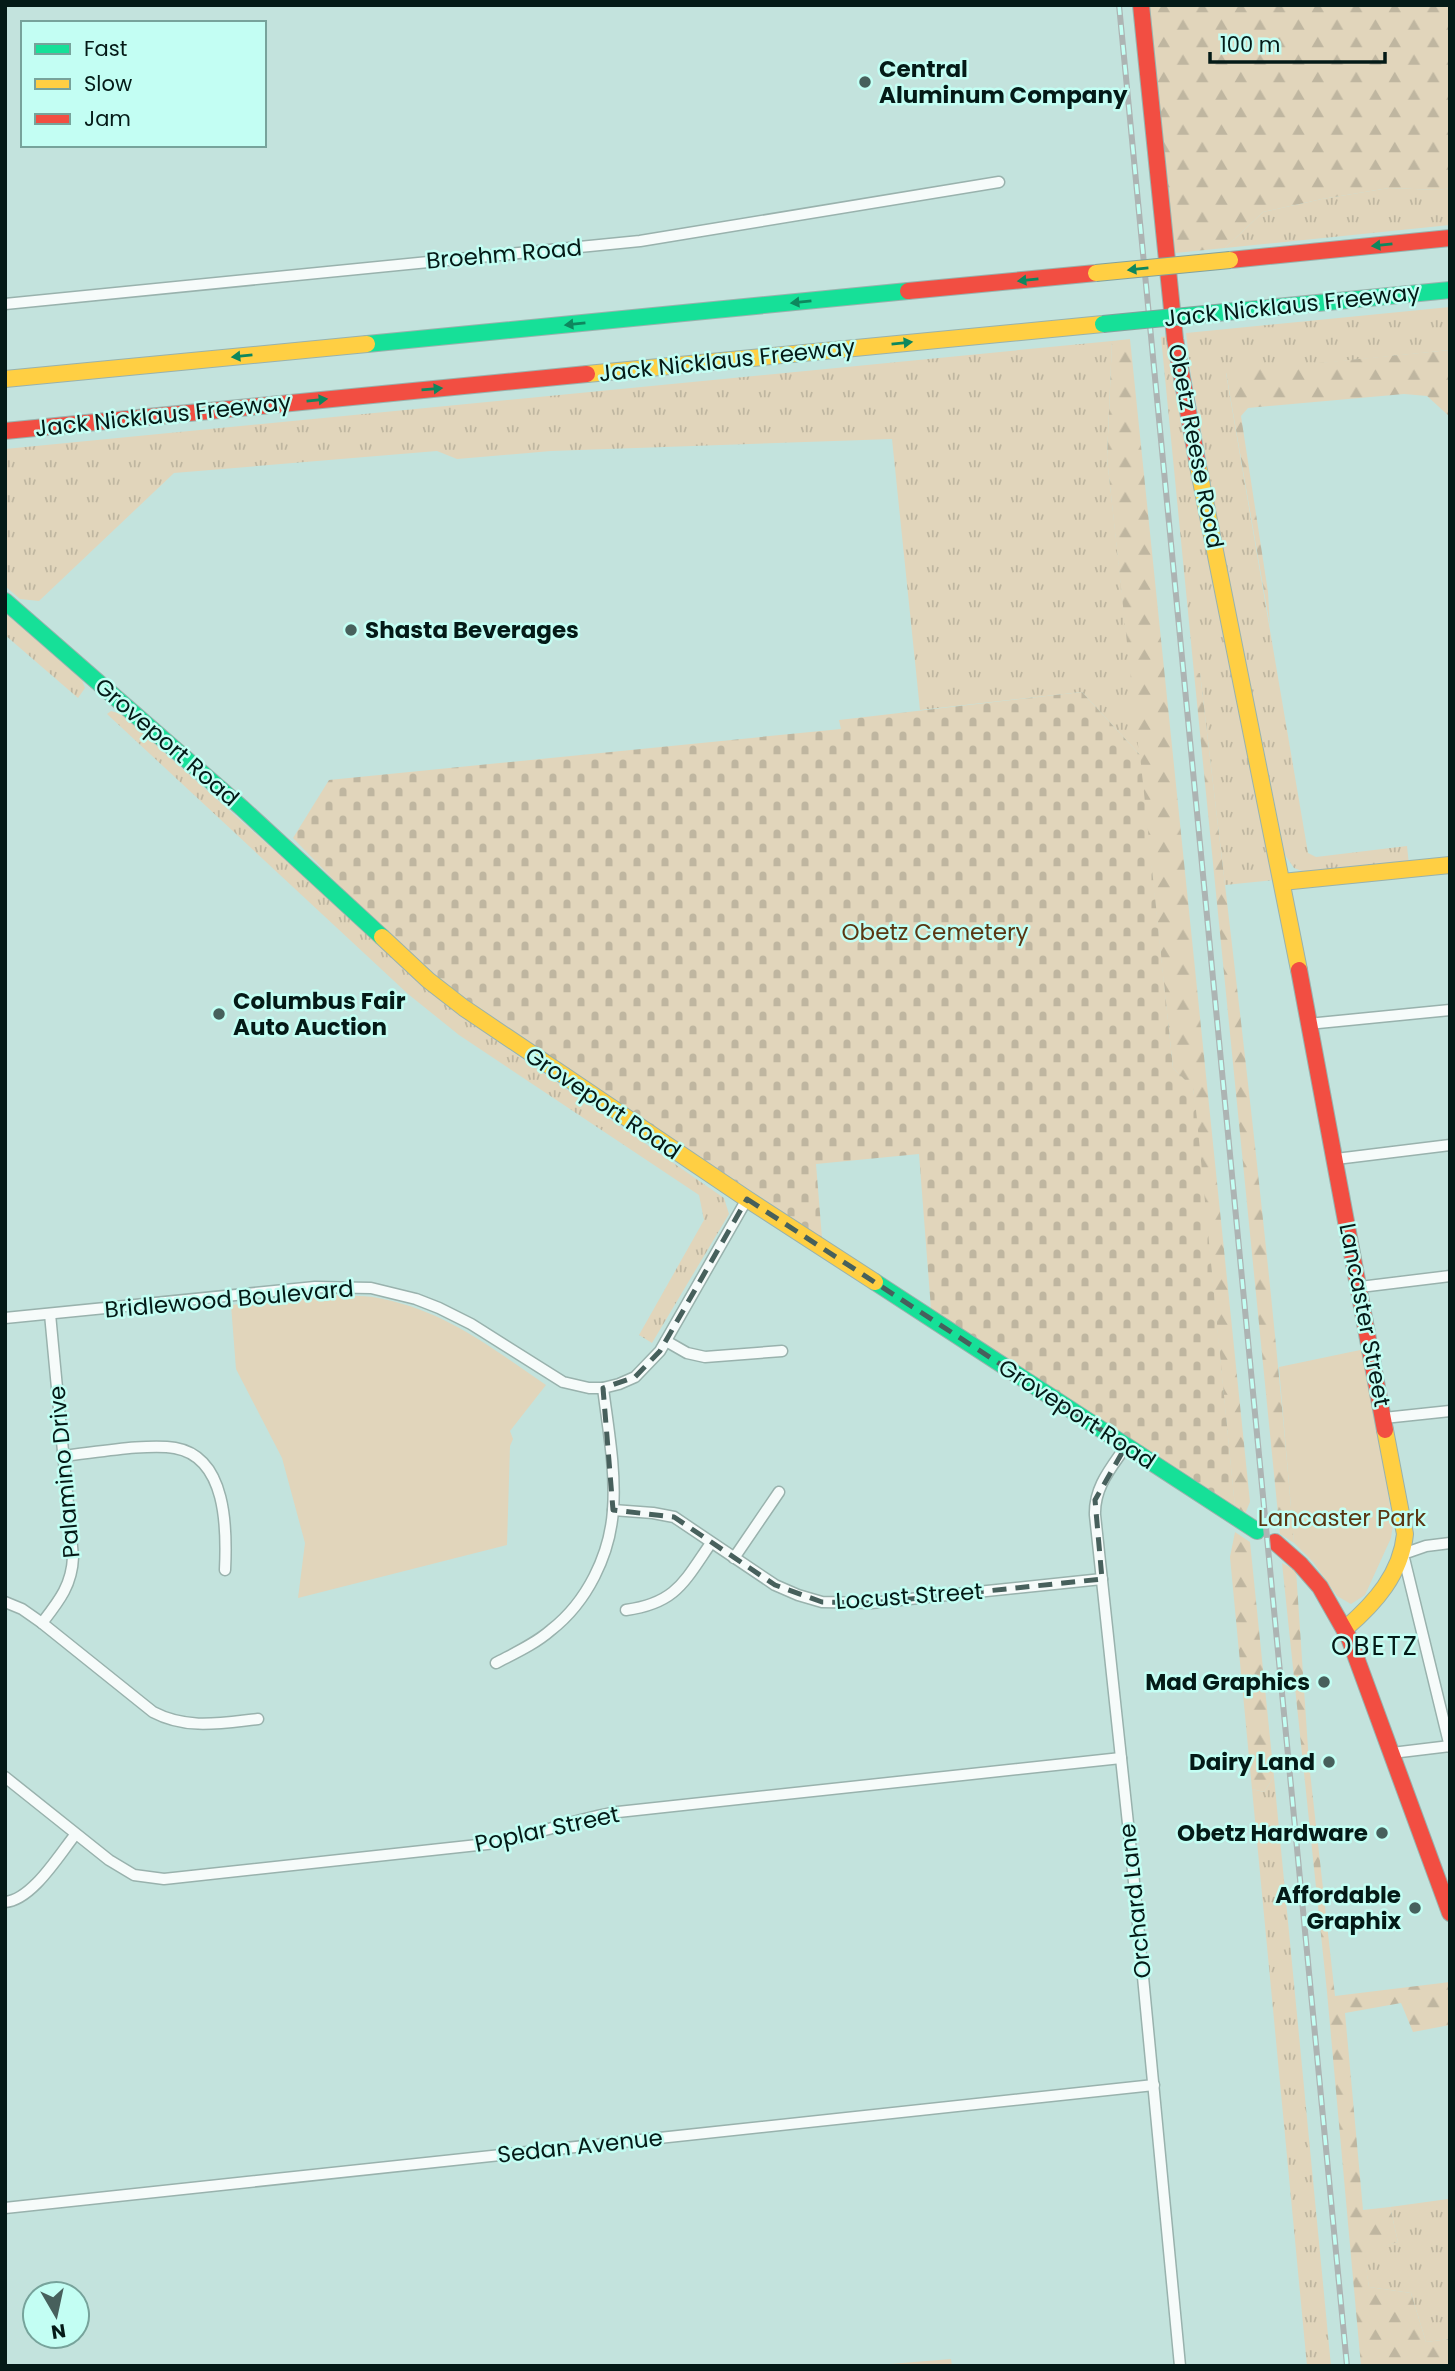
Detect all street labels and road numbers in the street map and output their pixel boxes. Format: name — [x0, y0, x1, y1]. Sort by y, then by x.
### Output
street label: Broehm Road — [425, 231, 583, 277]
street label: Jack Nicklaus Freeway — [1162, 276, 1422, 334]
street label: Jack Nicklaus Freeway — [597, 331, 857, 389]
street label: Obetz Reese Road — [1160, 341, 1232, 551]
street label: Jack Nicklaus Freeway — [33, 386, 293, 444]
street label: Groveport Road — [88, 670, 246, 814]
street label: Groveport Road — [519, 1039, 687, 1167]
street label: Lancaster Street — [1332, 1220, 1398, 1410]
street label: Bridlewood Boulevard — [103, 1272, 355, 1326]
street label: Groveport Road — [992, 1351, 1162, 1477]
street label: Palamino Drive — [41, 1385, 87, 1559]
street label: Locust Street — [834, 1575, 984, 1617]
street label: Poplar Street — [472, 1798, 622, 1860]
street label: Orchard Lane — [1111, 1822, 1159, 1980]
street label: Sedan Avenue — [496, 2121, 664, 2171]

